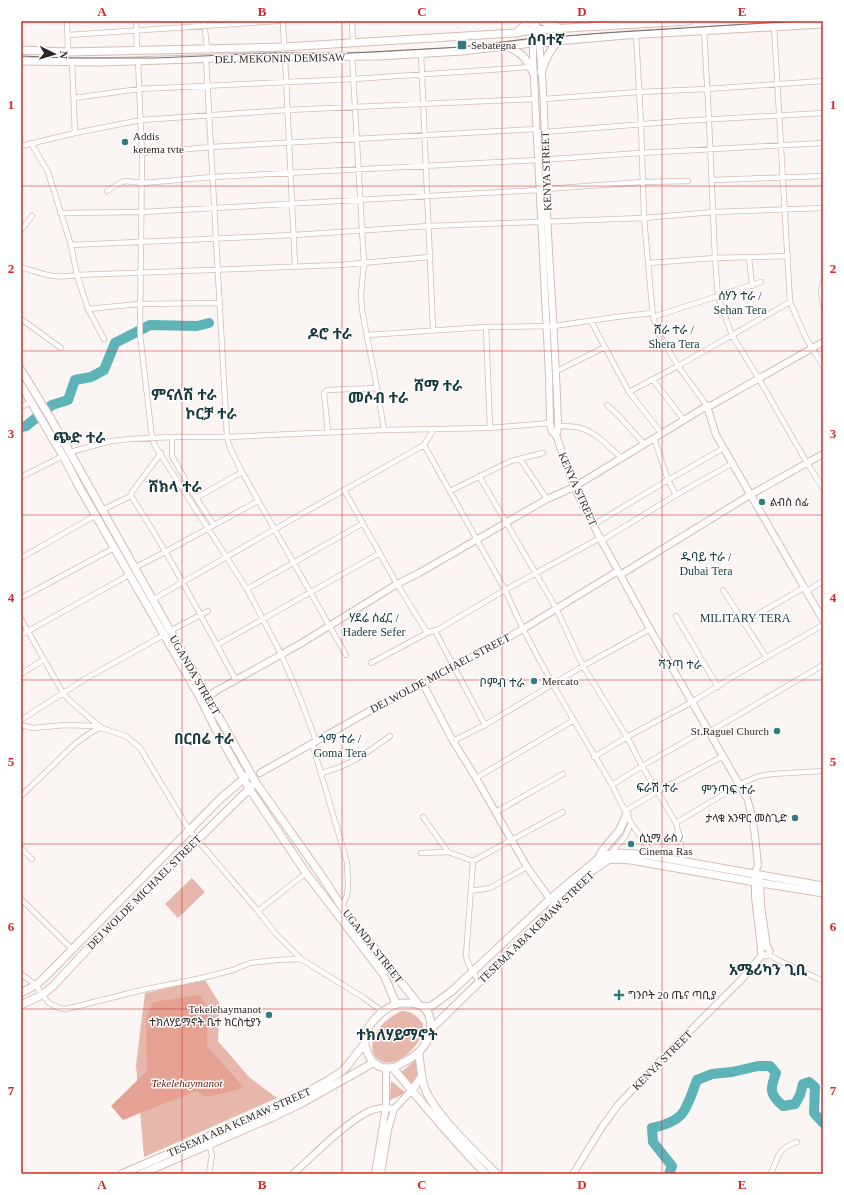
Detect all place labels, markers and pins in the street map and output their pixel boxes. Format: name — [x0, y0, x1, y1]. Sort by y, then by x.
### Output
marker: Sebategna — [456, 39, 468, 51]
place label: Sebategna — [471, 39, 516, 51]
place label: Addis ketema tvte — [133, 130, 184, 155]
marker: Addis ketema tvte — [120, 137, 130, 147]
place label: ልብስ ሰፊ — [770, 496, 809, 508]
marker: ልብስ ሰፊ — [757, 497, 767, 507]
place label: Mercato — [542, 675, 579, 687]
marker: Mercato — [529, 676, 539, 686]
place label: St.Raguel Church — [691, 725, 769, 737]
marker: St.Raguel Church — [772, 726, 782, 736]
place label: ታላቁ አንዋር መስጊድ — [706, 812, 787, 824]
marker: ታላቁ አንዋር መስጊድ — [790, 813, 800, 823]
place label: ሲኒማ ራስ / Cinema Ras — [639, 832, 692, 857]
marker: ሲኒማ ራስ / Cinema Ras — [626, 839, 636, 849]
marker: ግንቦት 20 ጤና ጣቢያ — [613, 989, 625, 1001]
place label: ግንቦት 20 ጤና ጣቢያ — [628, 989, 716, 1001]
place label: Tekelehaymanot ተክለሃይማኖት ቤተ ክርስቲያን — [149, 1003, 262, 1028]
marker: Tekelehaymanot ተክለሃይማኖት ቤተ ክርስቲያን — [264, 1010, 274, 1020]

